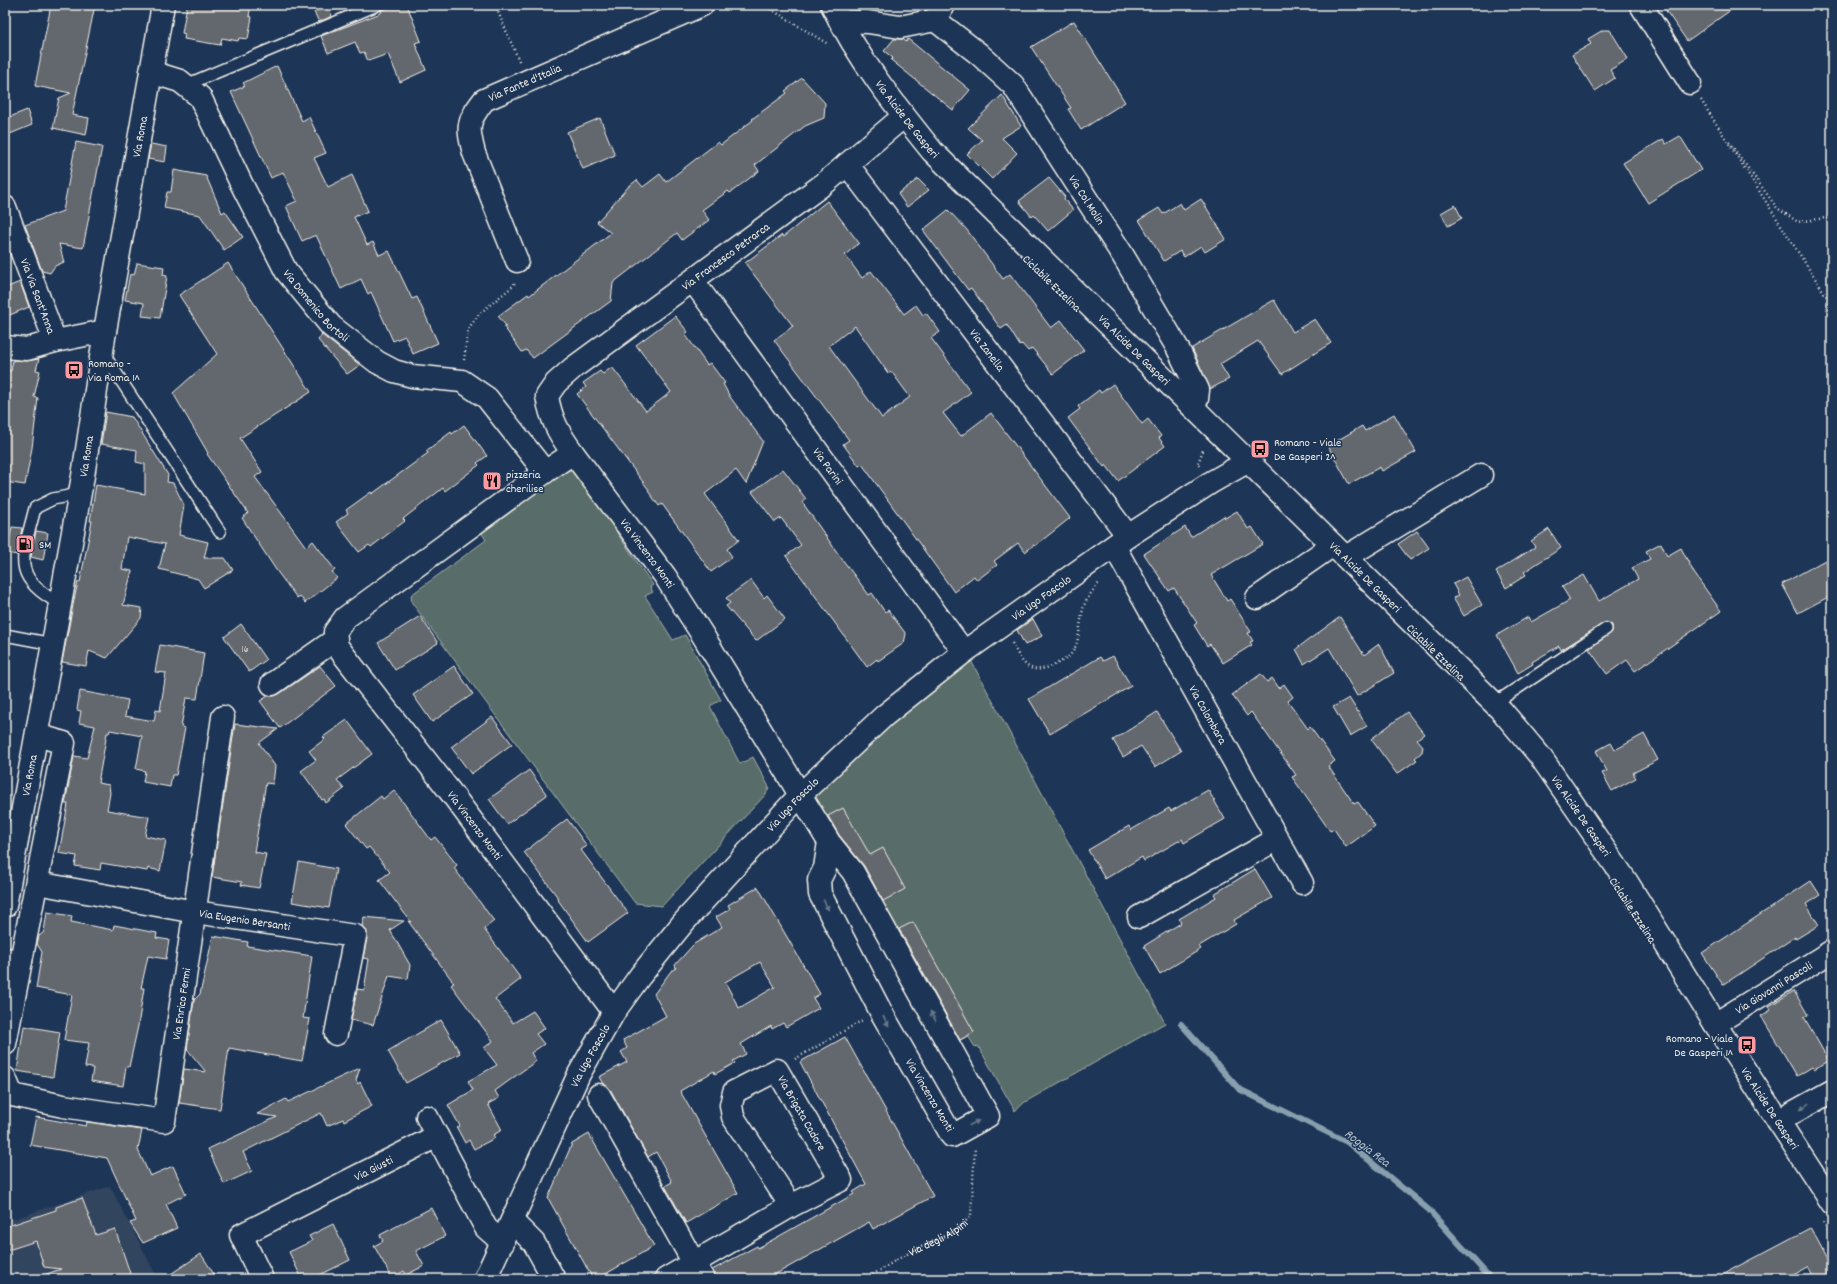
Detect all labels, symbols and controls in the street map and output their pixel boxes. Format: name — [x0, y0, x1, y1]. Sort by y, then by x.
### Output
street label: Via Fante d'Italia — [486, 60, 565, 107]
street label: Via Alcide De Gasperi — [870, 77, 942, 163]
street label: Via Roma — [129, 115, 153, 159]
street label: Via Col Molin — [1063, 172, 1108, 229]
street label: Via Francesco Petrarca — [679, 219, 774, 295]
street label: Ciclabile Ezzelina — [1018, 252, 1084, 317]
street label: Via Via Sant'Anna — [15, 256, 59, 337]
street label: Via Domenico Bortoli — [278, 266, 352, 347]
street label: Via Alcide De Gasperi — [1093, 312, 1173, 390]
street label: Via Zanella — [965, 326, 1008, 376]
place label: Romano - Via Roma 1^ — [88, 356, 140, 387]
bus stop icon: Romano - Via Roma 1^ — [63, 359, 85, 381]
street label: Via Roma — [76, 434, 99, 478]
place label: Romano - Viale De Gasperi 2^ — [1274, 435, 1341, 466]
bus stop icon: Romano - Viale De Gasperi 2^ — [1249, 438, 1271, 460]
street label: Via Parini — [808, 445, 846, 489]
place label: pizzeria cherilise — [506, 467, 544, 498]
restaurant icon: pizzeria cherilise — [481, 470, 503, 492]
street label: Via Vincenzo Monti — [615, 516, 678, 592]
fuel station icon: SM — [14, 533, 36, 555]
place label: SM — [39, 537, 51, 554]
street label: Via Alcide De Gasperi — [1325, 539, 1404, 617]
street label: Via Ugo Foscolo — [1009, 572, 1075, 626]
street label: Ciclabile Ezzelina — [1402, 621, 1468, 686]
house number: 16 — [241, 643, 249, 657]
street label: Via Colombara — [1183, 683, 1230, 748]
street label: Via Roma — [18, 753, 43, 797]
street label: Via Alcide De Gasperi — [1546, 773, 1614, 861]
street label: Via Ugo Foscolo — [763, 774, 824, 836]
street label: Via Vincenzo Monti — [442, 788, 505, 864]
street label: Ciclabile Ezzelina — [1604, 874, 1660, 948]
one-way arrow — [823, 900, 829, 911]
street label: Via Eugenio Bersanti — [198, 906, 291, 936]
street label: Via Giovanni Pascoli — [1732, 958, 1816, 1019]
street label: Via Enrico Fermi — [169, 967, 196, 1041]
one-way arrow — [929, 1010, 936, 1022]
one-way arrow — [883, 1015, 890, 1027]
street label: Via Ugo Foscolo — [567, 1022, 615, 1090]
place label: Romano - Viale De Gasperi 1^ — [1666, 1031, 1733, 1062]
bus stop icon: Romano - Viale De Gasperi 1^ — [1736, 1034, 1758, 1056]
street label: Via Vincenzo Monti — [900, 1056, 957, 1136]
street label: Via Alcide De Gasperi — [1736, 1065, 1802, 1153]
street label: Via Brigata Cadore — [772, 1073, 829, 1155]
one-way arrow — [1799, 1102, 1811, 1109]
one-way arrow — [969, 1120, 980, 1127]
water label: Roggia Rea — [1340, 1125, 1394, 1173]
street label: Via Giusti — [352, 1153, 396, 1186]
street label: Via degli Alpini — [906, 1216, 973, 1262]

